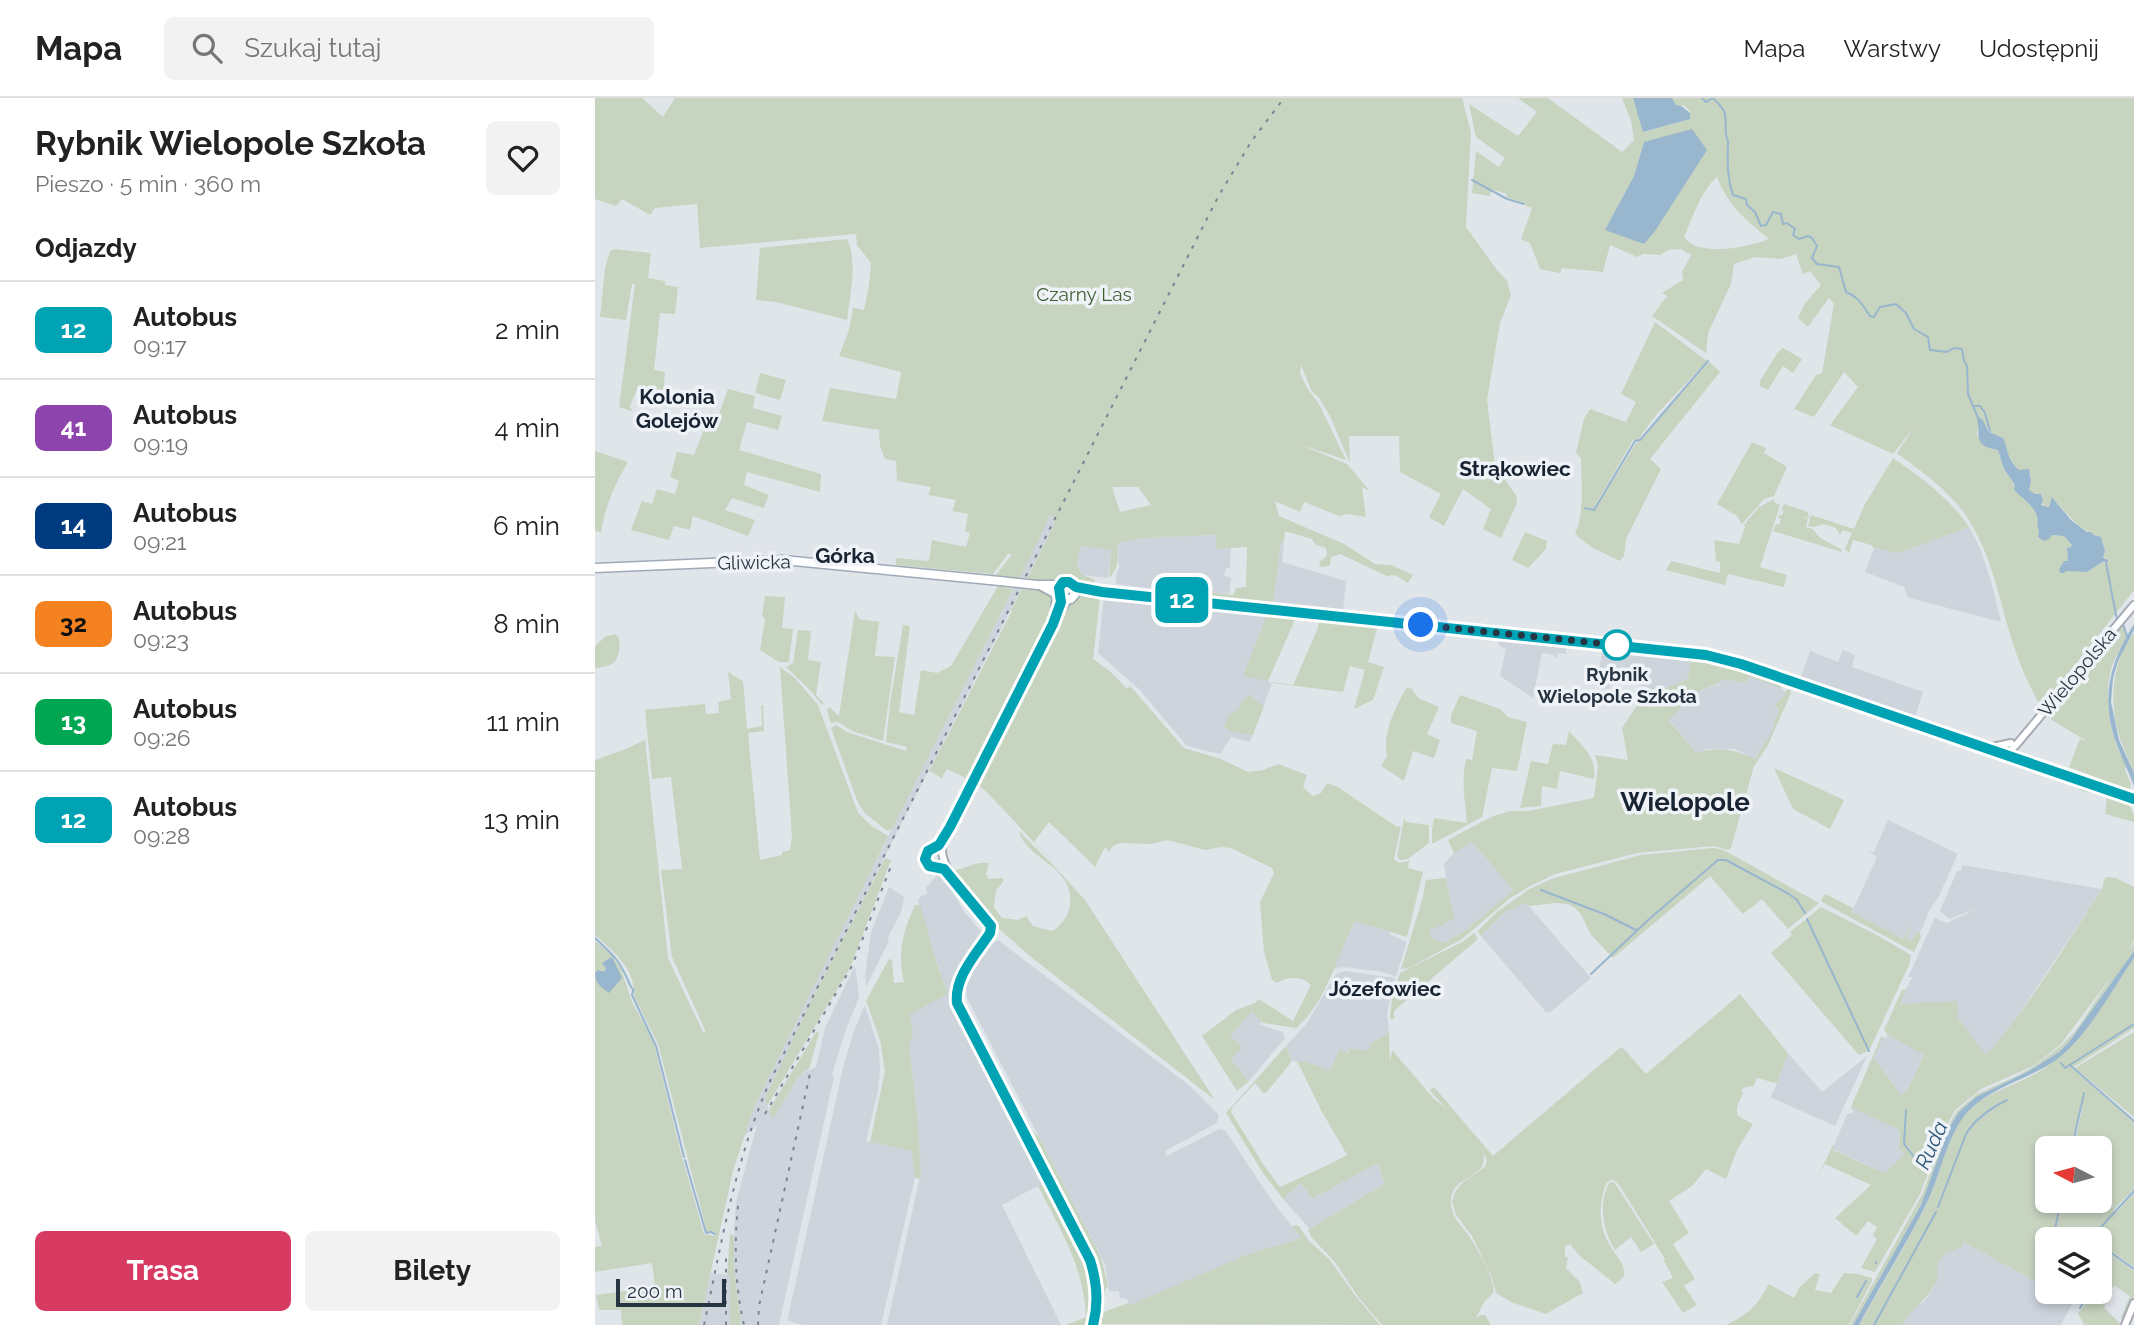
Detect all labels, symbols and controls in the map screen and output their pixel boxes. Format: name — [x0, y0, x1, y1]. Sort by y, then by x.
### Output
search box — [164, 17, 654, 80]
text: Mapa — [35, 29, 122, 68]
icon: search — [188, 29, 226, 67]
text: Szukaj tutaj — [244, 33, 381, 63]
text: Mapa — [1744, 34, 1805, 63]
text: Warstwy — [1843, 34, 1941, 63]
text: Udostępnij — [1979, 34, 2099, 63]
button: heart — [486, 121, 560, 195]
text: Rybnik Wielopole Szkoła — [35, 124, 426, 163]
text: Pieszo · 5 min · 360 m — [35, 170, 261, 197]
text: Odjazdy — [35, 233, 137, 263]
park label: Czarny Las — [1036, 283, 1132, 305]
text: Autobus — [133, 302, 237, 332]
text: 12 — [61, 315, 86, 344]
text: 2 min — [495, 315, 560, 345]
text: 09:17 — [133, 332, 187, 359]
district label: Kolonia Golejów — [636, 384, 719, 433]
text: Autobus — [133, 400, 237, 430]
text: 41 — [61, 413, 86, 442]
text: 4 min — [494, 413, 560, 443]
text: 09:19 — [133, 430, 188, 457]
district label: Strąkowiec — [1459, 456, 1571, 481]
text: Autobus — [133, 498, 237, 528]
text: 14 — [61, 511, 86, 540]
text: 6 min — [493, 511, 560, 541]
text: 09:21 — [133, 528, 187, 555]
district label: Górka — [815, 543, 875, 568]
street label: Gliwicka — [717, 550, 791, 574]
line badge: 12 — [1151, 577, 1213, 623]
text: 12 — [1169, 585, 1195, 614]
text: Autobus — [133, 596, 237, 626]
your location — [1403, 607, 1438, 642]
text: 32 — [60, 609, 87, 638]
text: 8 min — [493, 609, 560, 639]
street label: Wielopolska — [2033, 623, 2121, 721]
text: 09:23 — [133, 626, 189, 653]
marker: Rybnik Wielopole Szkoła — [1602, 630, 1632, 660]
place label: Rybnik Wielopole Szkoła — [1537, 663, 1697, 707]
text: Autobus — [133, 694, 237, 724]
text: 13 — [61, 707, 86, 736]
text: 11 min — [486, 707, 560, 737]
text: 09:26 — [133, 724, 191, 751]
district label: Wielopole — [1620, 787, 1750, 817]
text: Autobus — [133, 792, 237, 822]
text: 12 — [61, 805, 86, 834]
text: 13 min — [484, 805, 560, 835]
text: 09:28 — [133, 822, 191, 849]
district label: Józefowiec — [1329, 976, 1442, 1001]
water label: Ruda — [1909, 1117, 1953, 1173]
north arrow — [2035, 1136, 2112, 1213]
map controls — [2035, 1136, 2112, 1304]
button: layers — [2035, 1227, 2112, 1304]
button: Trasa — [35, 1231, 291, 1311]
button: Bilety — [305, 1231, 560, 1311]
scale bar — [616, 1276, 726, 1308]
text: 200 m — [627, 1280, 682, 1302]

